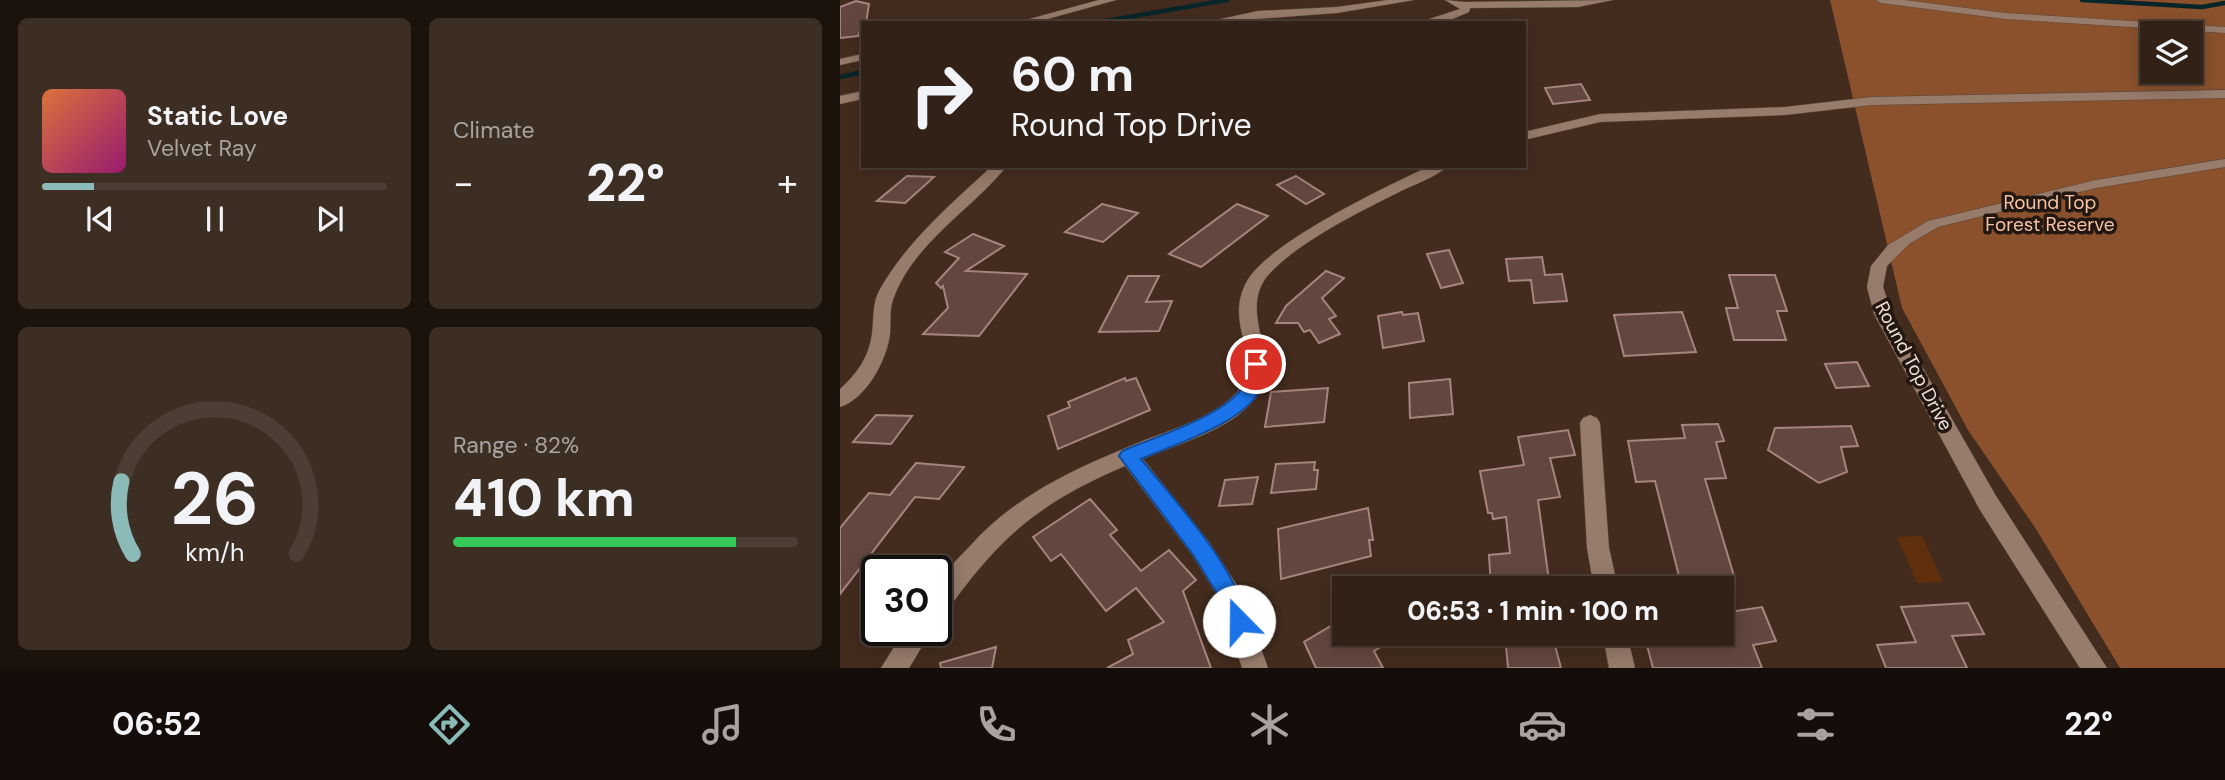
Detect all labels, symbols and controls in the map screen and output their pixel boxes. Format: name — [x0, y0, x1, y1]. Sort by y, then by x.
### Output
map controls — [2140, 21, 2203, 84]
button: layers — [2140, 21, 2203, 84]
text: 60 m — [1011, 42, 1134, 106]
icon: right — [896, 49, 987, 140]
text: Static Love — [147, 99, 288, 133]
text: Round Top Drive — [1011, 104, 1252, 146]
text: Climate — [453, 115, 535, 145]
text: Velvet Ray — [147, 133, 257, 163]
text: 22° — [586, 149, 665, 217]
text: − — [453, 158, 474, 208]
text: + — [777, 158, 798, 208]
park label: Round Top Forest Reserve — [1985, 190, 2115, 237]
icon: previous — [81, 200, 119, 238]
icon: pause — [196, 200, 234, 238]
icon: next — [311, 200, 349, 238]
street label: Round Top Drive — [1869, 297, 1959, 435]
pin — [1226, 334, 1286, 394]
icon: arrive — [1237, 345, 1275, 383]
text: Range · 82% — [453, 430, 579, 460]
text: 26 — [170, 453, 259, 548]
text: 410 km — [453, 464, 635, 532]
text: km/h — [185, 536, 244, 569]
speed limit sign: 30 — [861, 555, 952, 646]
position arrow — [1202, 584, 1276, 658]
text: 06:53 · 1 min · 100 m — [1407, 594, 1659, 628]
icon: directions — [425, 700, 474, 749]
icon: music — [698, 700, 747, 749]
icon: phone — [972, 700, 1021, 749]
icon: climate — [1245, 700, 1294, 749]
icon: car — [1518, 700, 1567, 749]
icon: filters — [1791, 700, 1840, 749]
text: 06:52 — [112, 703, 201, 745]
text: 22° — [2064, 703, 2113, 745]

